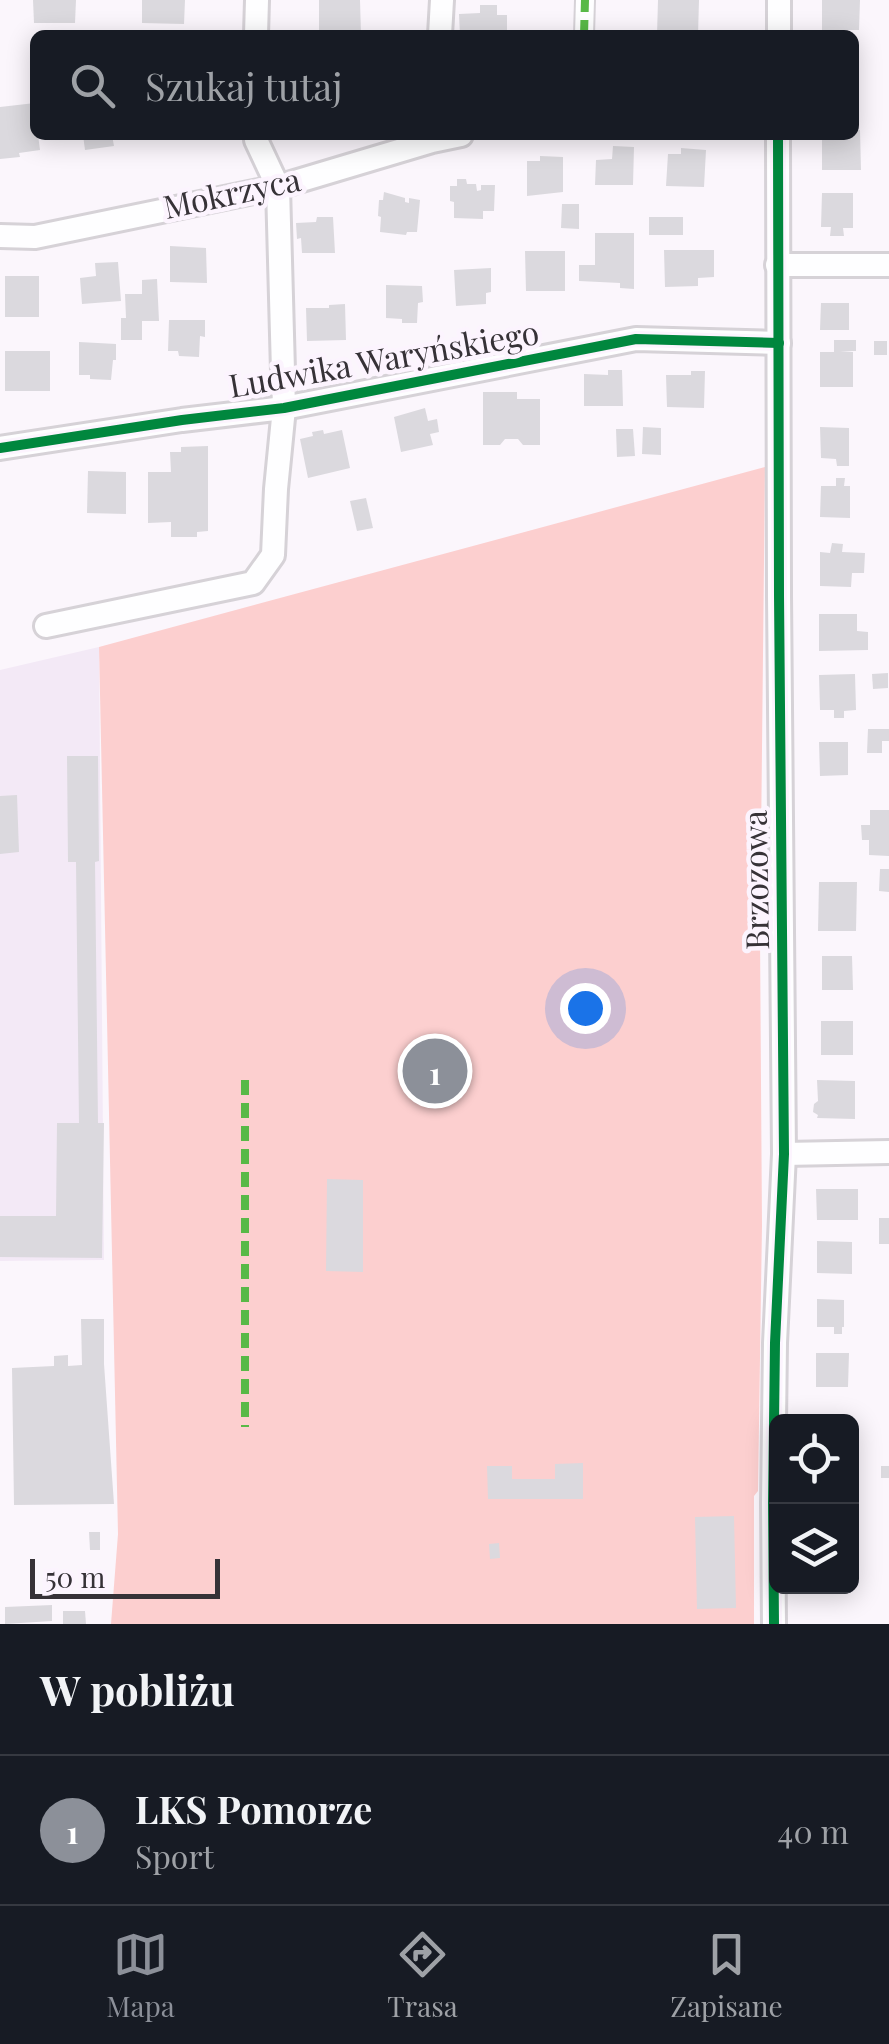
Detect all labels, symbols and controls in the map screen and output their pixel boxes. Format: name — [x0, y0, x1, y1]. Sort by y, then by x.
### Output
search box — [30, 30, 859, 140]
icon: search — [65, 58, 120, 113]
text: Szukaj tutaj — [145, 60, 342, 111]
street label: Mokrzyca — [159, 156, 304, 227]
street label: Ludwika Waryńskiego — [225, 309, 542, 406]
street label: Brzozowa — [732, 810, 777, 950]
your location — [560, 983, 611, 1034]
pin: 1 — [402, 1034, 468, 1108]
map controls — [769, 1414, 859, 1594]
button: locate — [769, 1414, 859, 1504]
button: layers — [769, 1504, 859, 1594]
scale bar — [30, 1554, 220, 1598]
text: 50 m — [45, 1558, 105, 1595]
text: W pobliżu — [40, 1661, 235, 1717]
text: LKS Pomorze — [135, 1783, 372, 1834]
text: 1 — [66, 1809, 79, 1852]
text: 40 m — [778, 1809, 849, 1852]
text: Sport — [135, 1834, 214, 1877]
tab: Mapa — [106, 1927, 175, 2024]
tab: Trasa — [387, 1927, 458, 2024]
tab: Zapisane — [670, 1927, 783, 2024]

